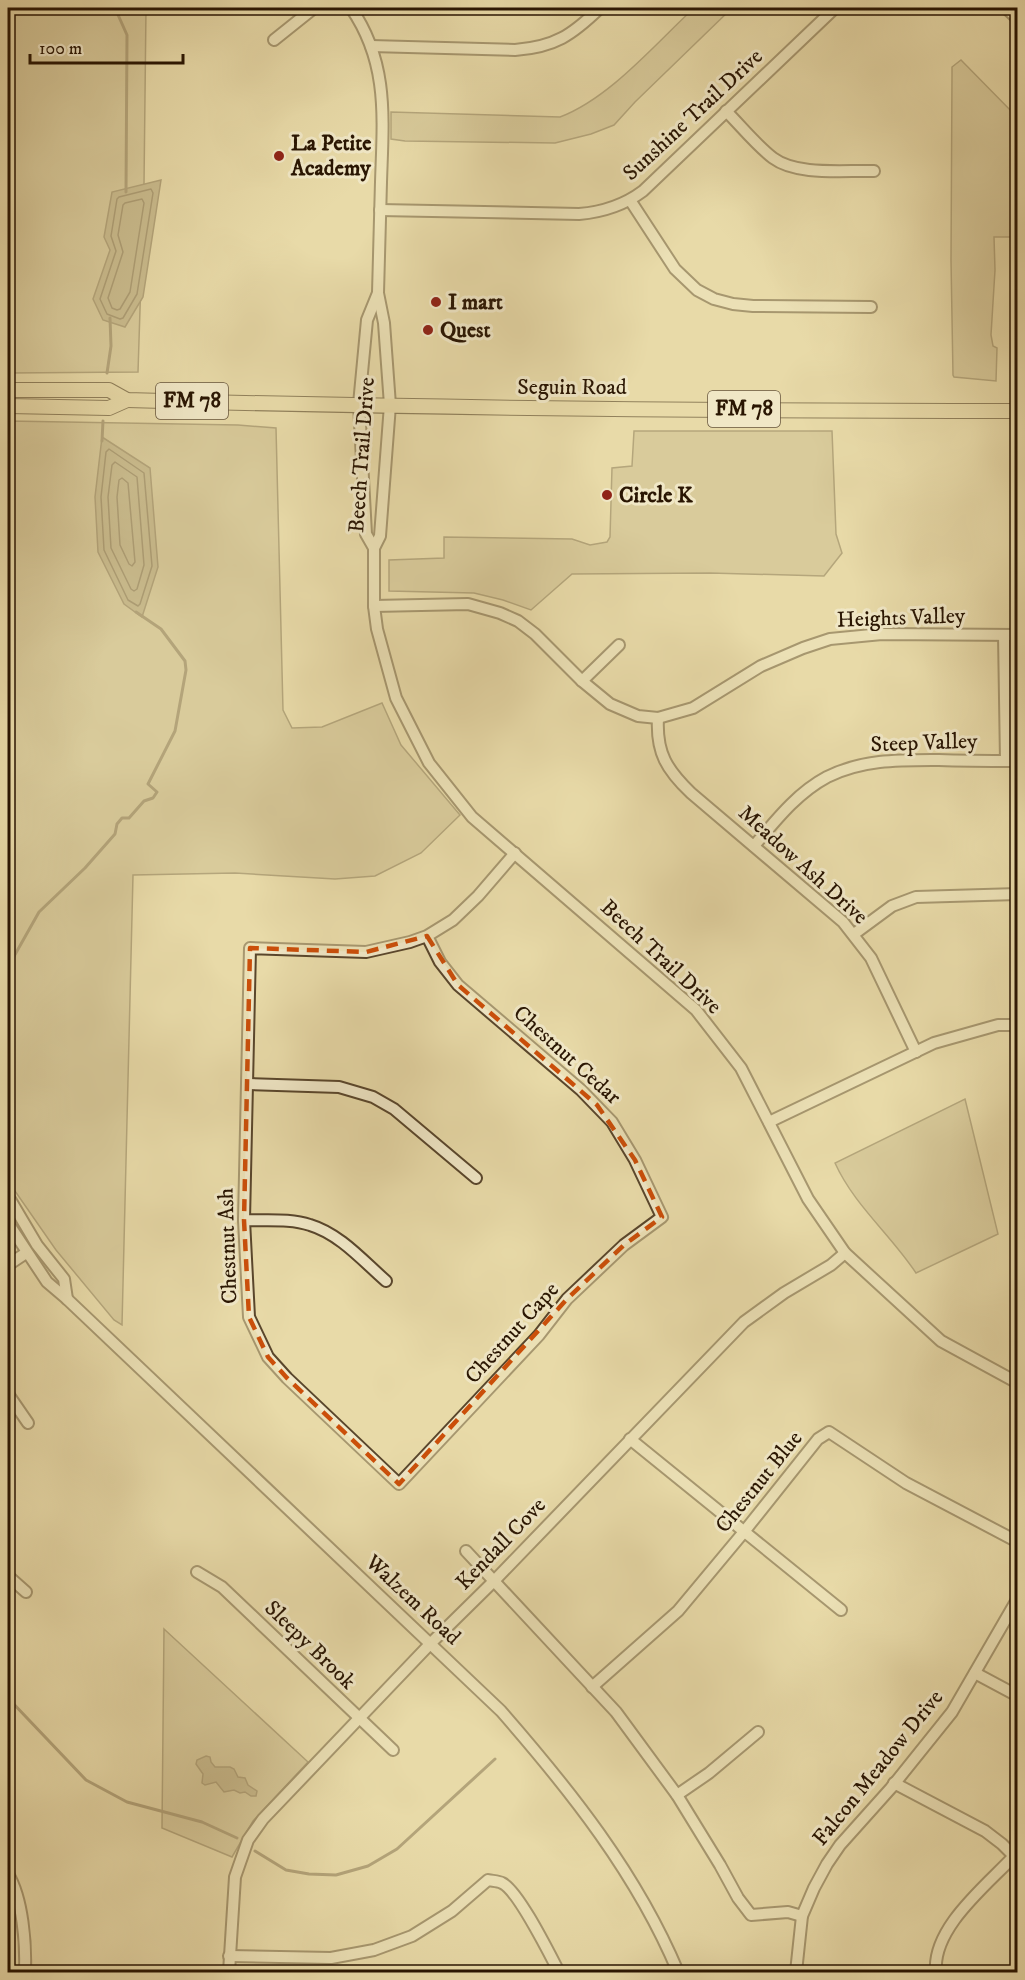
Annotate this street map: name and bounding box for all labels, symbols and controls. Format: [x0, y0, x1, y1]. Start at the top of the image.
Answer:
scale bar [30, 27, 183, 65]
text: 100 m [39, 38, 82, 60]
street label: Sunshine Trail Drive [617, 43, 769, 187]
place label: La Petite Academy [290, 130, 371, 182]
marker: La Petite Academy [272, 149, 286, 163]
place label: I mart [448, 289, 503, 316]
marker: I mart [429, 295, 443, 309]
place label: Quest [440, 317, 490, 344]
marker: Quest [421, 323, 435, 337]
street label: Seguin Road [517, 374, 627, 401]
street label: Beech Trail Drive [343, 376, 381, 534]
road number: FM 78 [156, 383, 228, 419]
road number: FM 78 [708, 391, 780, 427]
place label: Circle K [619, 482, 693, 509]
marker: Circle K [600, 488, 614, 502]
street label: Heights Valley [836, 602, 966, 634]
street label: Steep Valley [870, 728, 979, 758]
street label: Meadow Ash Drive [733, 800, 873, 930]
street label: Beech Trail Drive [595, 894, 727, 1020]
street label: Chestnut Cedar [508, 1000, 627, 1111]
street label: Chestnut Ash [212, 1187, 244, 1305]
street label: Chestnut Cape [459, 1277, 565, 1389]
street label: Chestnut Blue [710, 1426, 808, 1538]
street label: Kendall Cove [450, 1492, 552, 1596]
street label: Walzem Road [359, 1548, 466, 1651]
street label: Sleepy Brook [259, 1595, 361, 1695]
street label: Falcon Meadow Drive [807, 1685, 949, 1851]

